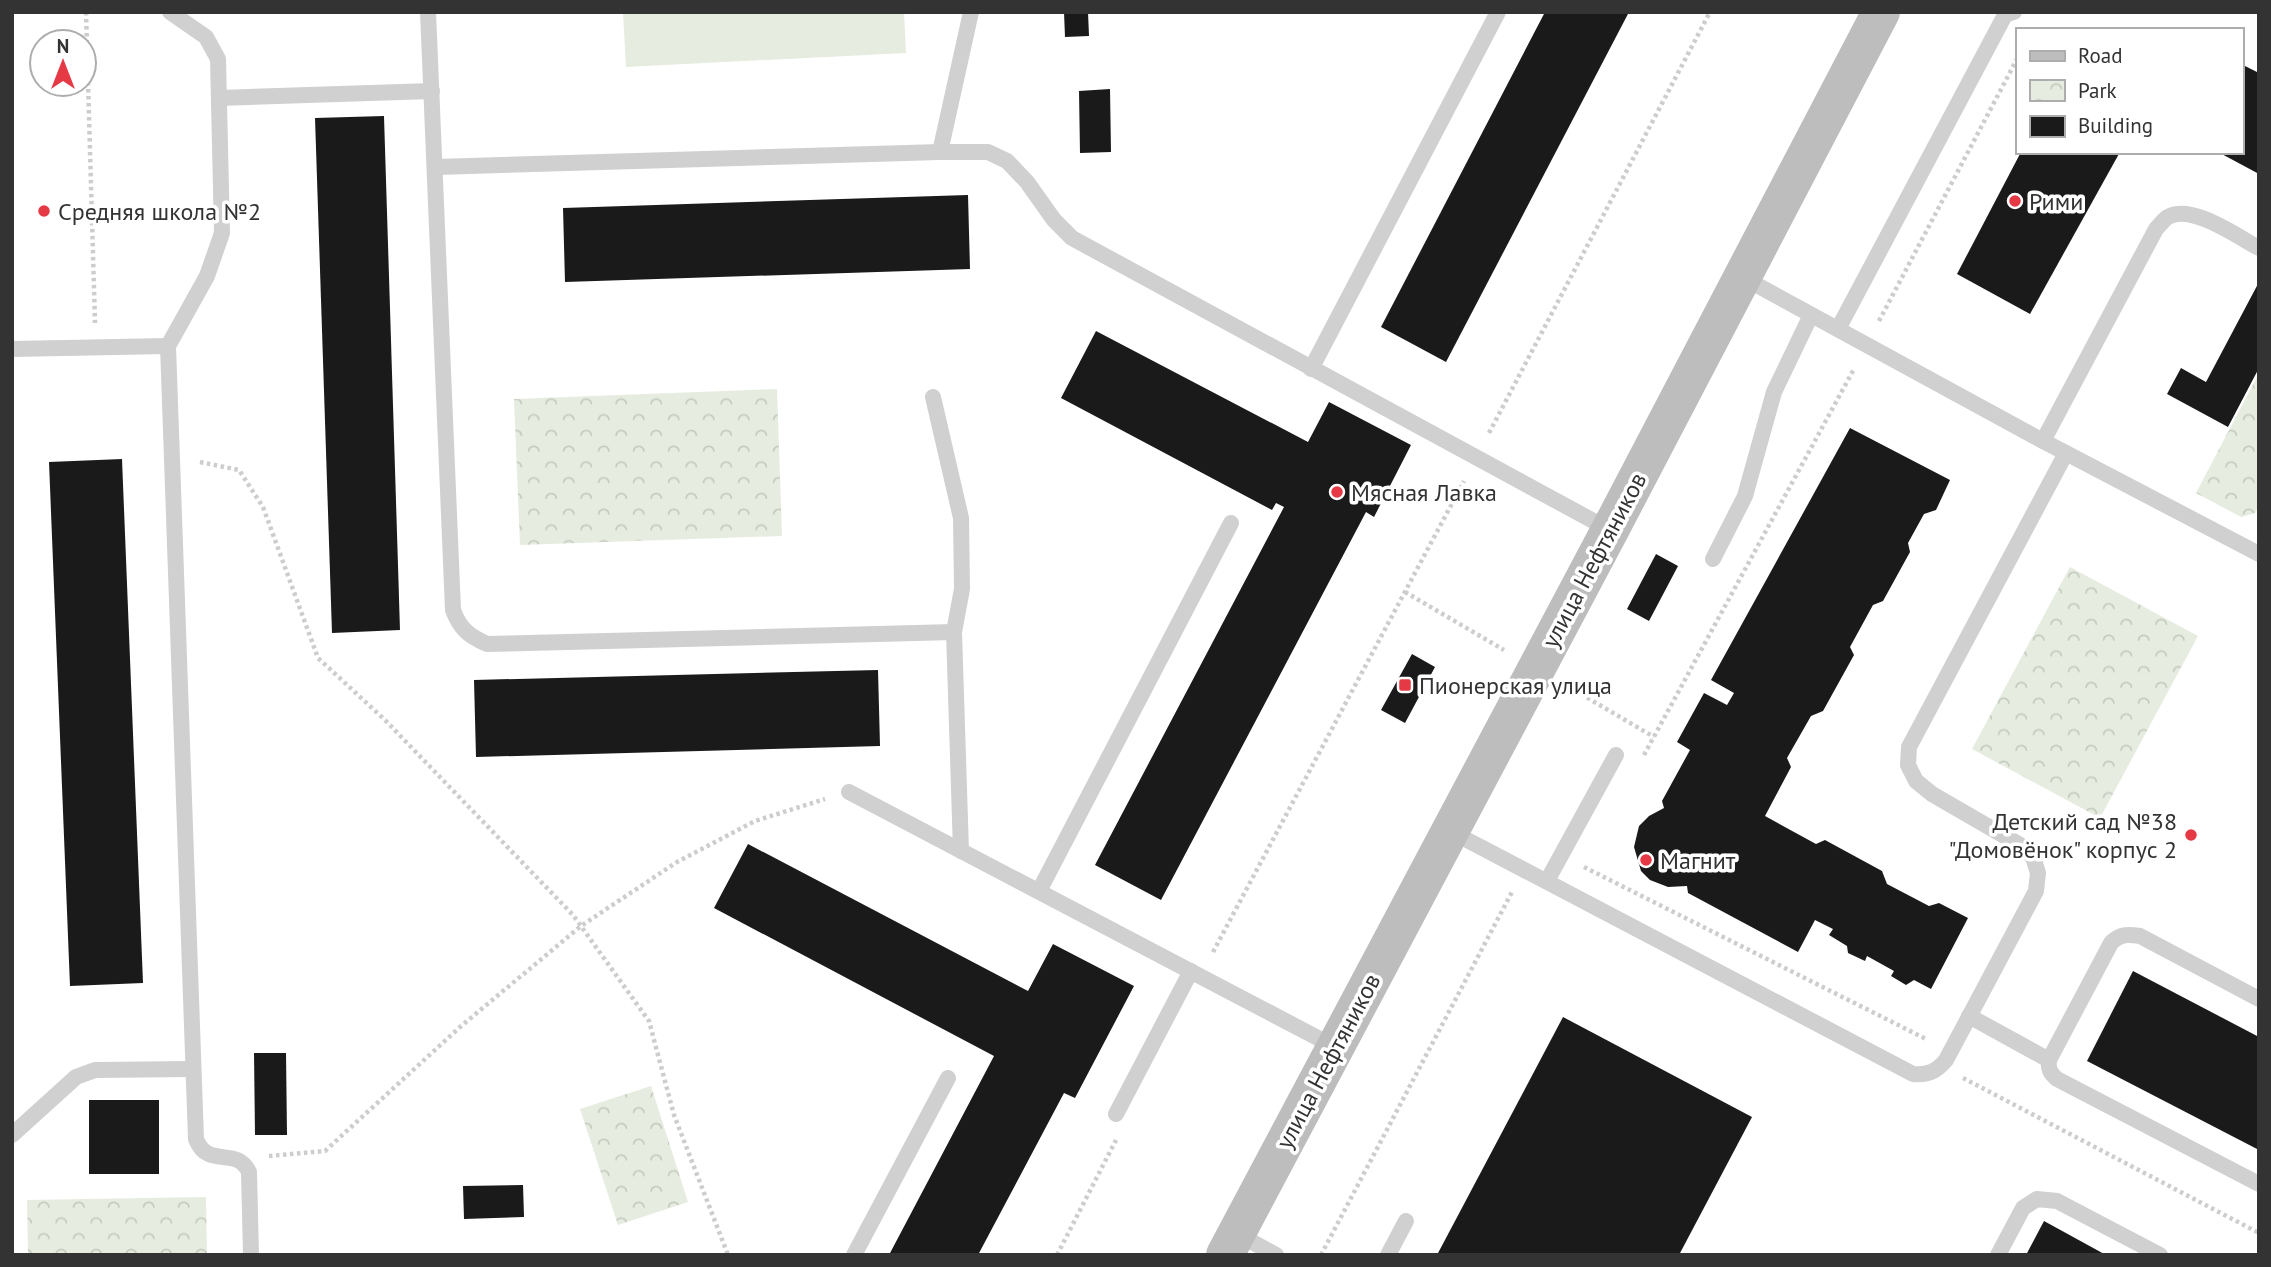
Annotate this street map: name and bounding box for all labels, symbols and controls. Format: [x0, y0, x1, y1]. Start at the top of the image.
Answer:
north arrow [28, 28, 98, 98]
legend [2016, 28, 2243, 154]
text: N [57, 34, 69, 58]
text: Road [2078, 42, 2122, 69]
text: Park [2078, 77, 2117, 104]
text: Building [2078, 112, 2153, 139]
place label: Рими [2029, 186, 2083, 217]
marker: Рими [2007, 193, 2023, 209]
place label: Средняя школа №2 [58, 196, 261, 227]
marker: Средняя школа №2 [36, 203, 52, 219]
street label: улица Нефтяников [1535, 467, 1653, 653]
place label: Мясная Лавка [1351, 477, 1497, 508]
marker: Мясная Лавка [1329, 484, 1345, 500]
place label: Пионерская улица [1419, 670, 1612, 701]
marker: Пионерская улица [1397, 677, 1413, 693]
place label: Детский сад №38 "Домовёнок" корпус 2 [1949, 806, 2177, 865]
marker: Детский сад №38 "Домовёнок" корпус 2 [2183, 827, 2199, 843]
place label: Магнит [1660, 845, 1736, 876]
marker: Магнит [1638, 852, 1654, 868]
street label: улица Нефтяников [1269, 968, 1387, 1154]

